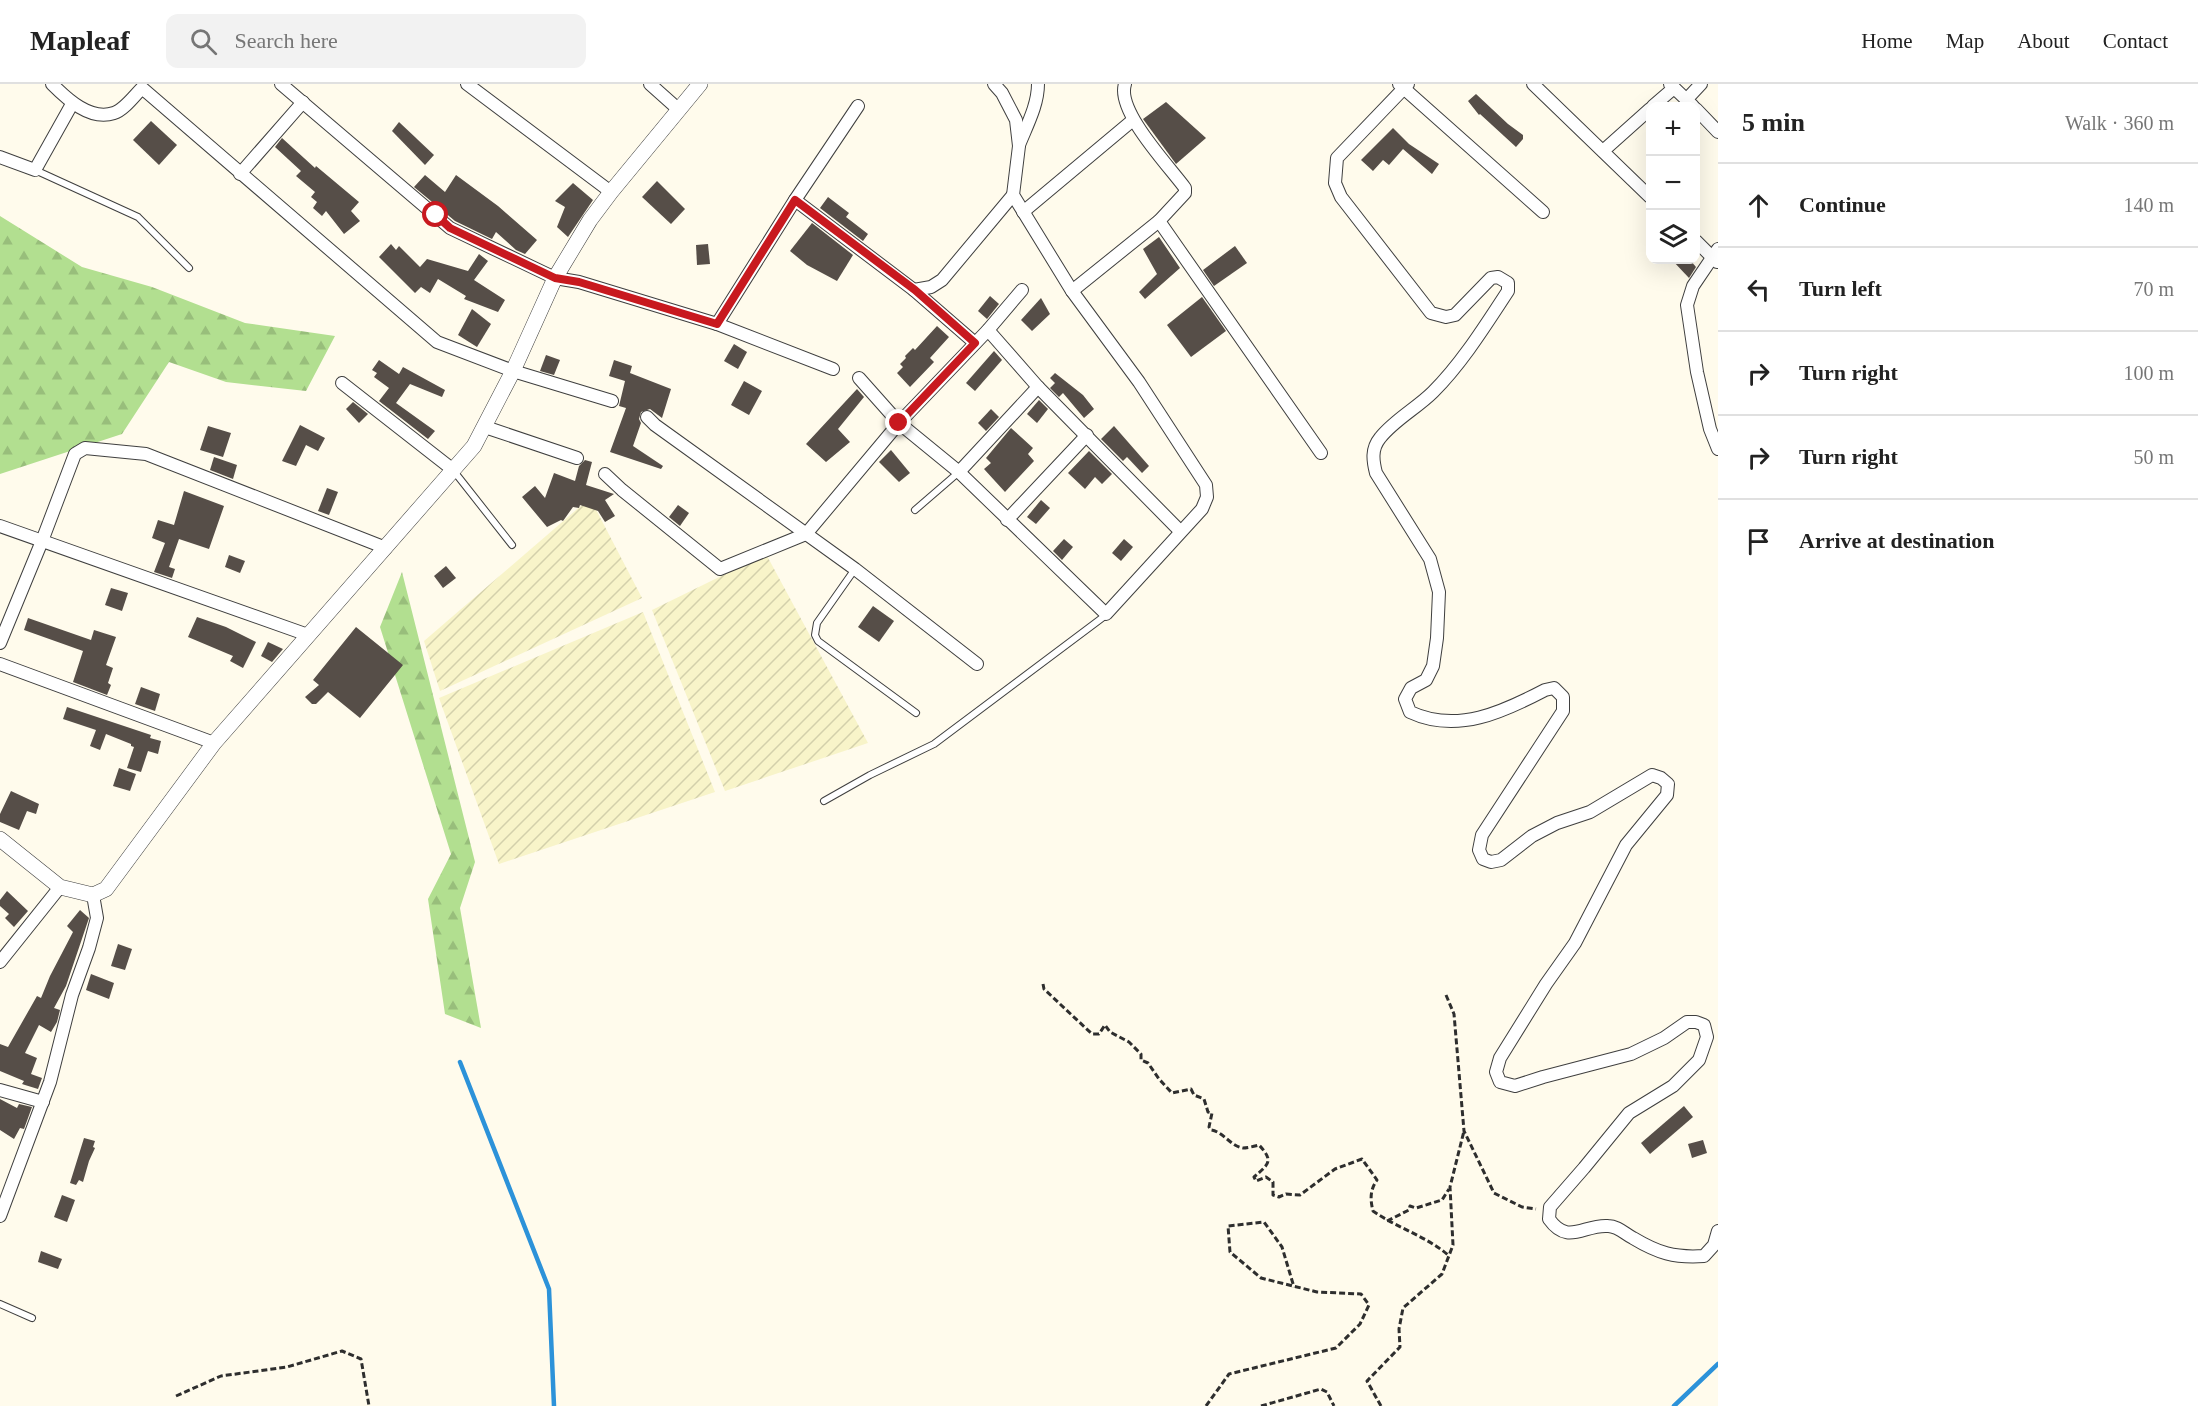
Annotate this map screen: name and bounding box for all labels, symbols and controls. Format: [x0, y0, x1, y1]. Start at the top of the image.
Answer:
search box [166, 14, 586, 68]
text: Mapleaf [30, 25, 130, 56]
icon: search [187, 25, 220, 58]
text: Search here [235, 28, 338, 53]
text: Home [1861, 29, 1913, 53]
text: Map [1946, 29, 1984, 53]
text: About [2017, 29, 2070, 53]
text: Contact [2103, 29, 2168, 53]
map controls [1646, 102, 1700, 264]
button: + [1646, 102, 1700, 156]
text: 5 min [1742, 108, 1805, 137]
text: Walk · 360 m [2065, 112, 2174, 134]
button: − [1646, 156, 1700, 210]
icon: ahead [1742, 189, 1775, 222]
text: Continue [1799, 192, 1886, 217]
text: 140 m [2123, 194, 2174, 216]
route start [422, 201, 448, 227]
button: layers [1646, 210, 1700, 264]
icon: left [1742, 273, 1775, 306]
text: Turn left [1799, 276, 1882, 301]
text: 70 m [2133, 278, 2174, 300]
icon: right [1742, 357, 1775, 390]
text: Turn right [1799, 360, 1898, 385]
text: 100 m [2123, 362, 2174, 384]
route end [885, 409, 911, 435]
icon: right [1742, 441, 1775, 474]
text: Turn right [1799, 444, 1898, 469]
text: 50 m [2133, 446, 2174, 468]
icon: arrive [1742, 525, 1775, 558]
text: Arrive at destination [1799, 528, 1995, 553]

